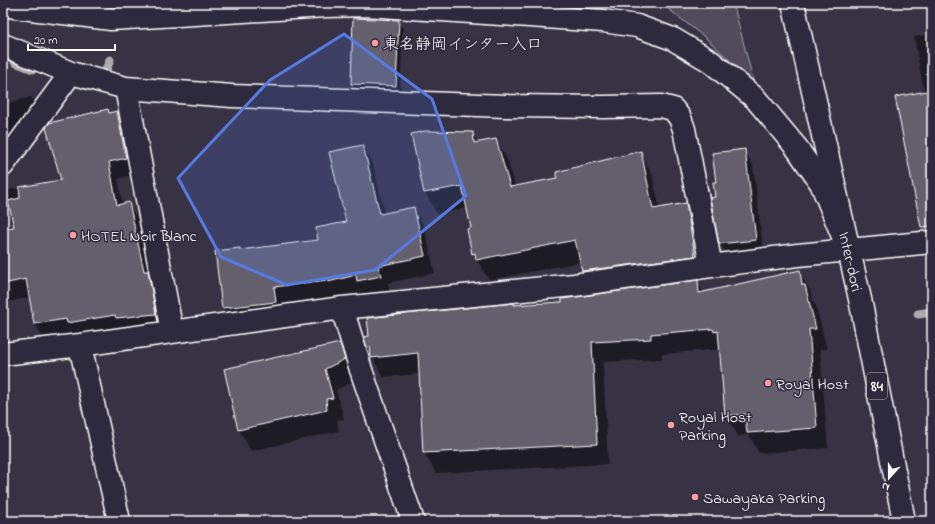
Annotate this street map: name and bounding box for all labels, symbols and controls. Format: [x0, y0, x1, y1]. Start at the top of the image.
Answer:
scale bar [28, 26, 115, 52]
text: 20 m [34, 32, 57, 50]
place label: 東名静岡インター入口 [383, 33, 542, 57]
marker: 東名静岡インター入口 [370, 38, 380, 48]
place label: HOTEL Noir Blanc [81, 225, 198, 249]
marker: HOTEL Noir Blanc [68, 230, 78, 240]
street label: Inter-dori [831, 230, 868, 294]
place label: Royal Host [776, 373, 849, 397]
road number: 84 [867, 373, 887, 399]
marker: Royal Host [763, 378, 773, 388]
place label: Royal Host Parking [679, 406, 752, 448]
marker: Royal Host Parking [666, 420, 676, 430]
north arrow [869, 458, 909, 498]
text: N [879, 478, 892, 495]
place label: Sawayaka Parking [703, 487, 825, 511]
marker: Sawayaka Parking [690, 492, 700, 502]

